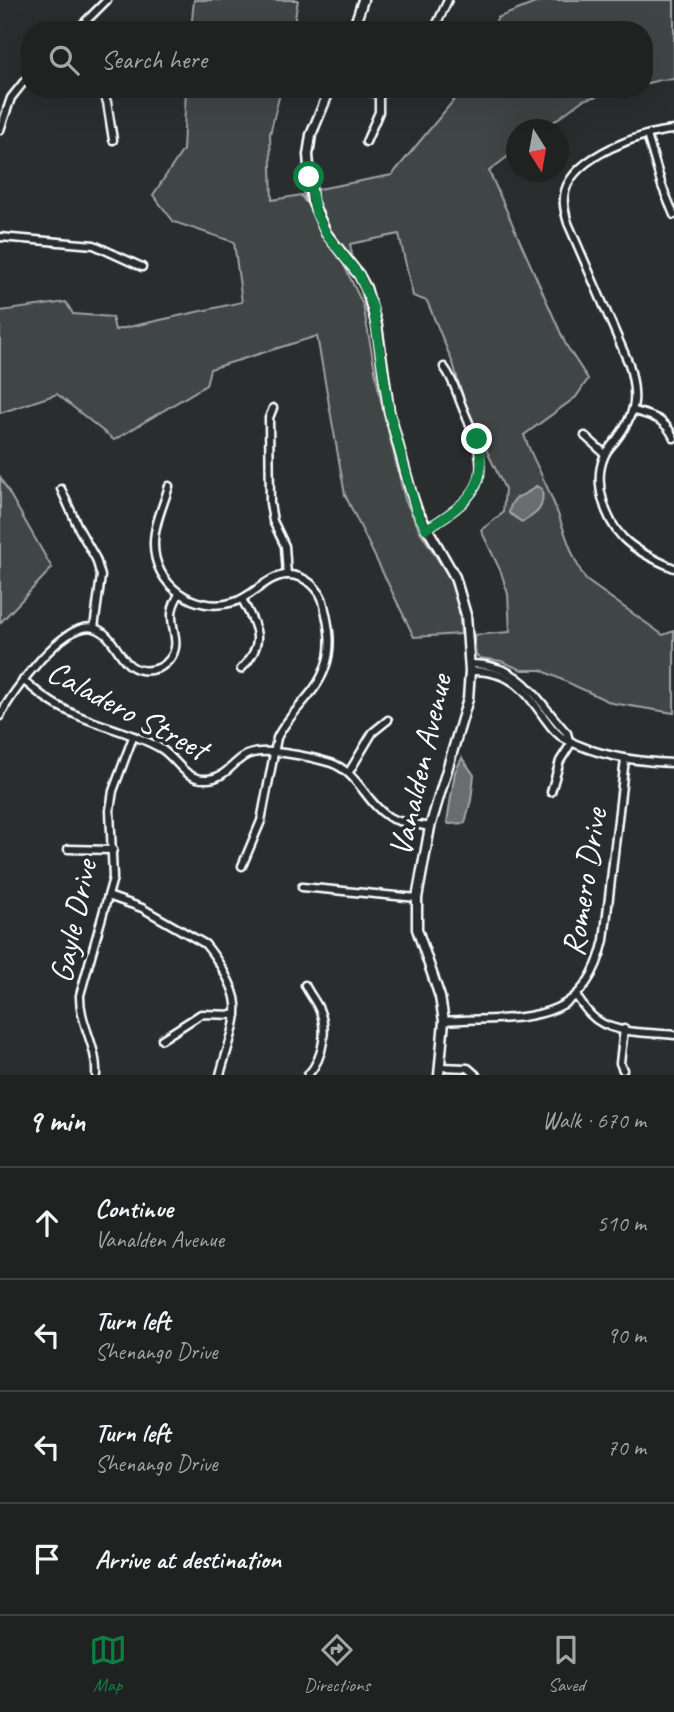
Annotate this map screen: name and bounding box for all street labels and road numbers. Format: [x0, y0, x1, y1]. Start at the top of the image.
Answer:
street label: Caladero Street [40, 650, 219, 772]
street label: Vanalden Avenue [379, 668, 462, 860]
street label: Romero Drive [552, 803, 617, 959]
street label: Gayle Drive [40, 854, 107, 986]

